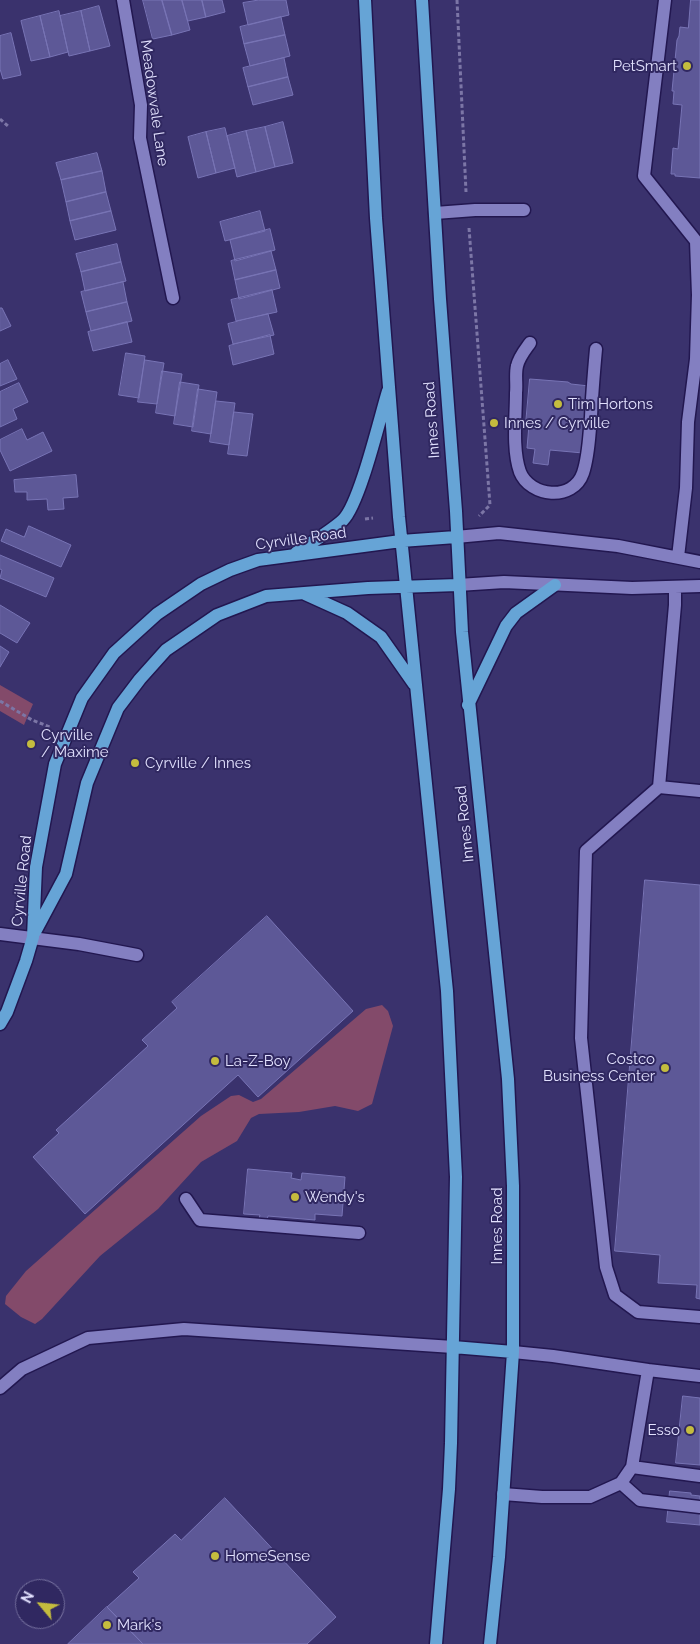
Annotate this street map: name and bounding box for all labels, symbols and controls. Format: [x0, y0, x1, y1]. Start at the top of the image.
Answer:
street label: Meadowvale Lane [136, 39, 172, 167]
place label: PetSmart [613, 57, 677, 75]
marker: PetSmart [681, 60, 693, 72]
street label: Innes Road [420, 381, 444, 459]
place label: Tim Hortons [568, 395, 653, 413]
marker: Tim Hortons [552, 398, 564, 410]
place label: Innes / Cyrville [504, 414, 610, 432]
marker: Innes / Cyrville [488, 417, 500, 429]
street label: Cyrville Road [254, 524, 348, 554]
place label: Cyrville / Maxime [41, 726, 109, 761]
marker: Cyrville / Maxime [25, 738, 37, 750]
place label: Cyrville / Innes [145, 754, 251, 772]
marker: Cyrville / Innes [129, 757, 141, 769]
street label: Innes Road [452, 785, 478, 863]
street label: Cyrville Road [8, 834, 36, 928]
place label: Costco Business Center [543, 1050, 655, 1085]
place label: La-Z-Boy [225, 1052, 291, 1070]
marker: La-Z-Boy [209, 1055, 221, 1067]
marker: Costco Business Center [659, 1062, 671, 1074]
street label: Innes Road [488, 1187, 506, 1265]
place label: Wendy's [305, 1188, 365, 1206]
marker: Wendy's [289, 1191, 301, 1203]
place label: Esso [647, 1421, 680, 1439]
marker: Esso [684, 1424, 696, 1436]
place label: HomeSense [225, 1547, 310, 1565]
marker: HomeSense [209, 1550, 221, 1562]
north arrow [15, 1579, 65, 1629]
text: N [18, 1589, 37, 1606]
place label: Mark's [117, 1616, 162, 1634]
marker: Mark's [101, 1619, 113, 1631]

